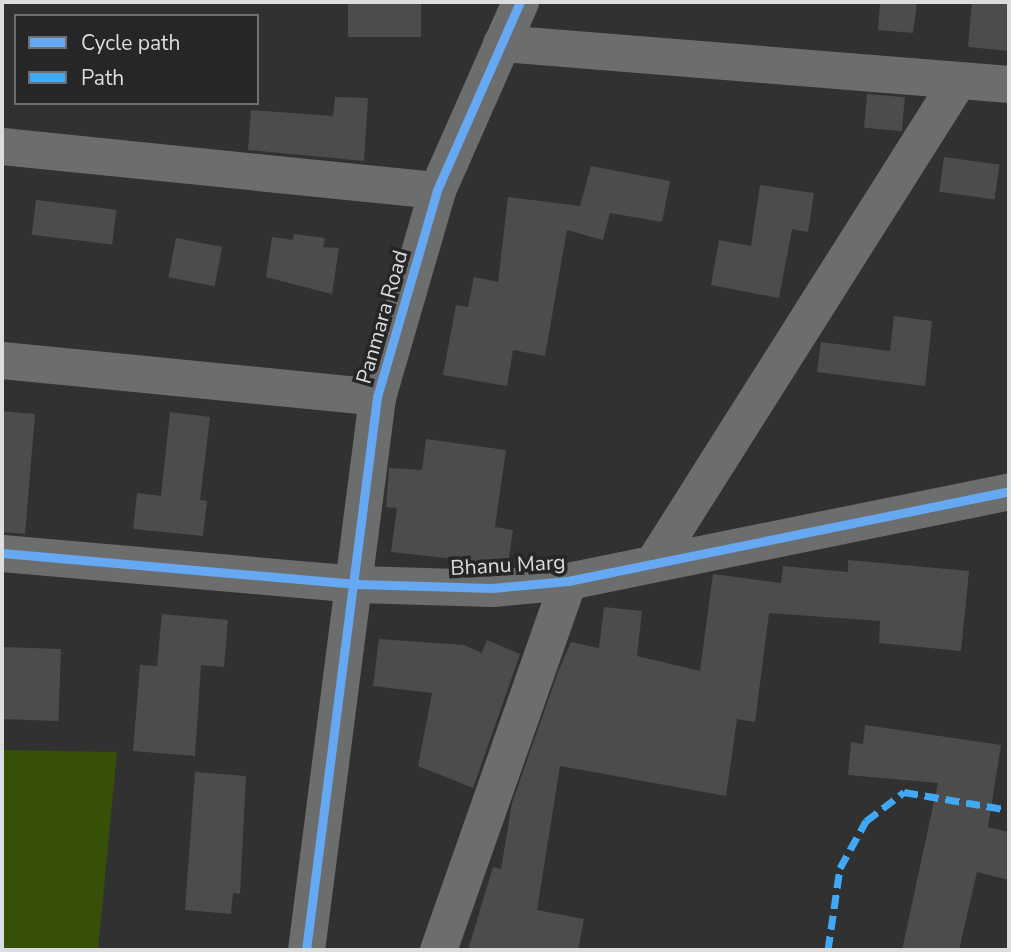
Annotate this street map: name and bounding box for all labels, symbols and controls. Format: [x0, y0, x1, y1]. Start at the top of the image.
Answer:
legend [14, 14, 259, 105]
text: Cycle path [81, 29, 180, 57]
text: Path [81, 64, 124, 92]
street label: Panmara Road [351, 247, 413, 387]
street label: Bhanu Marg [450, 549, 566, 581]

